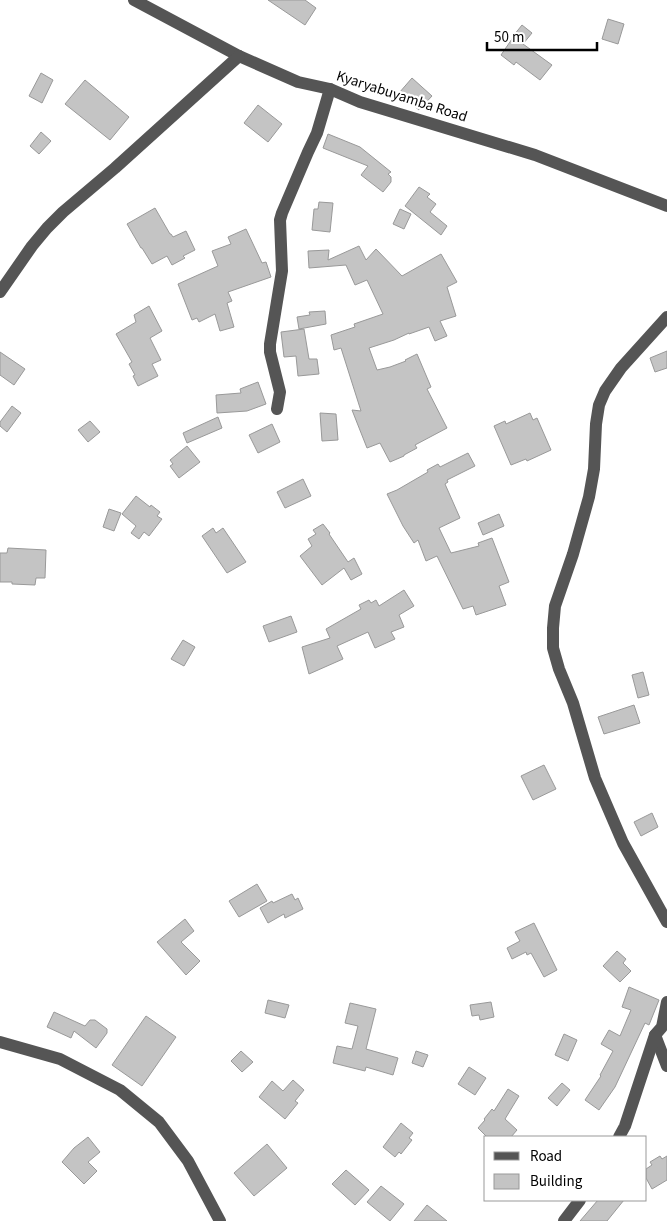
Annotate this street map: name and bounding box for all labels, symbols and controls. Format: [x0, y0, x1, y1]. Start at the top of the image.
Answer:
scale bar [487, 20, 597, 52]
text: 50 m [494, 27, 524, 48]
street label: Kyaryabuyamba Road [334, 65, 470, 128]
legend [484, 1136, 647, 1201]
text: Road [530, 1146, 562, 1167]
text: Building [530, 1171, 583, 1192]

